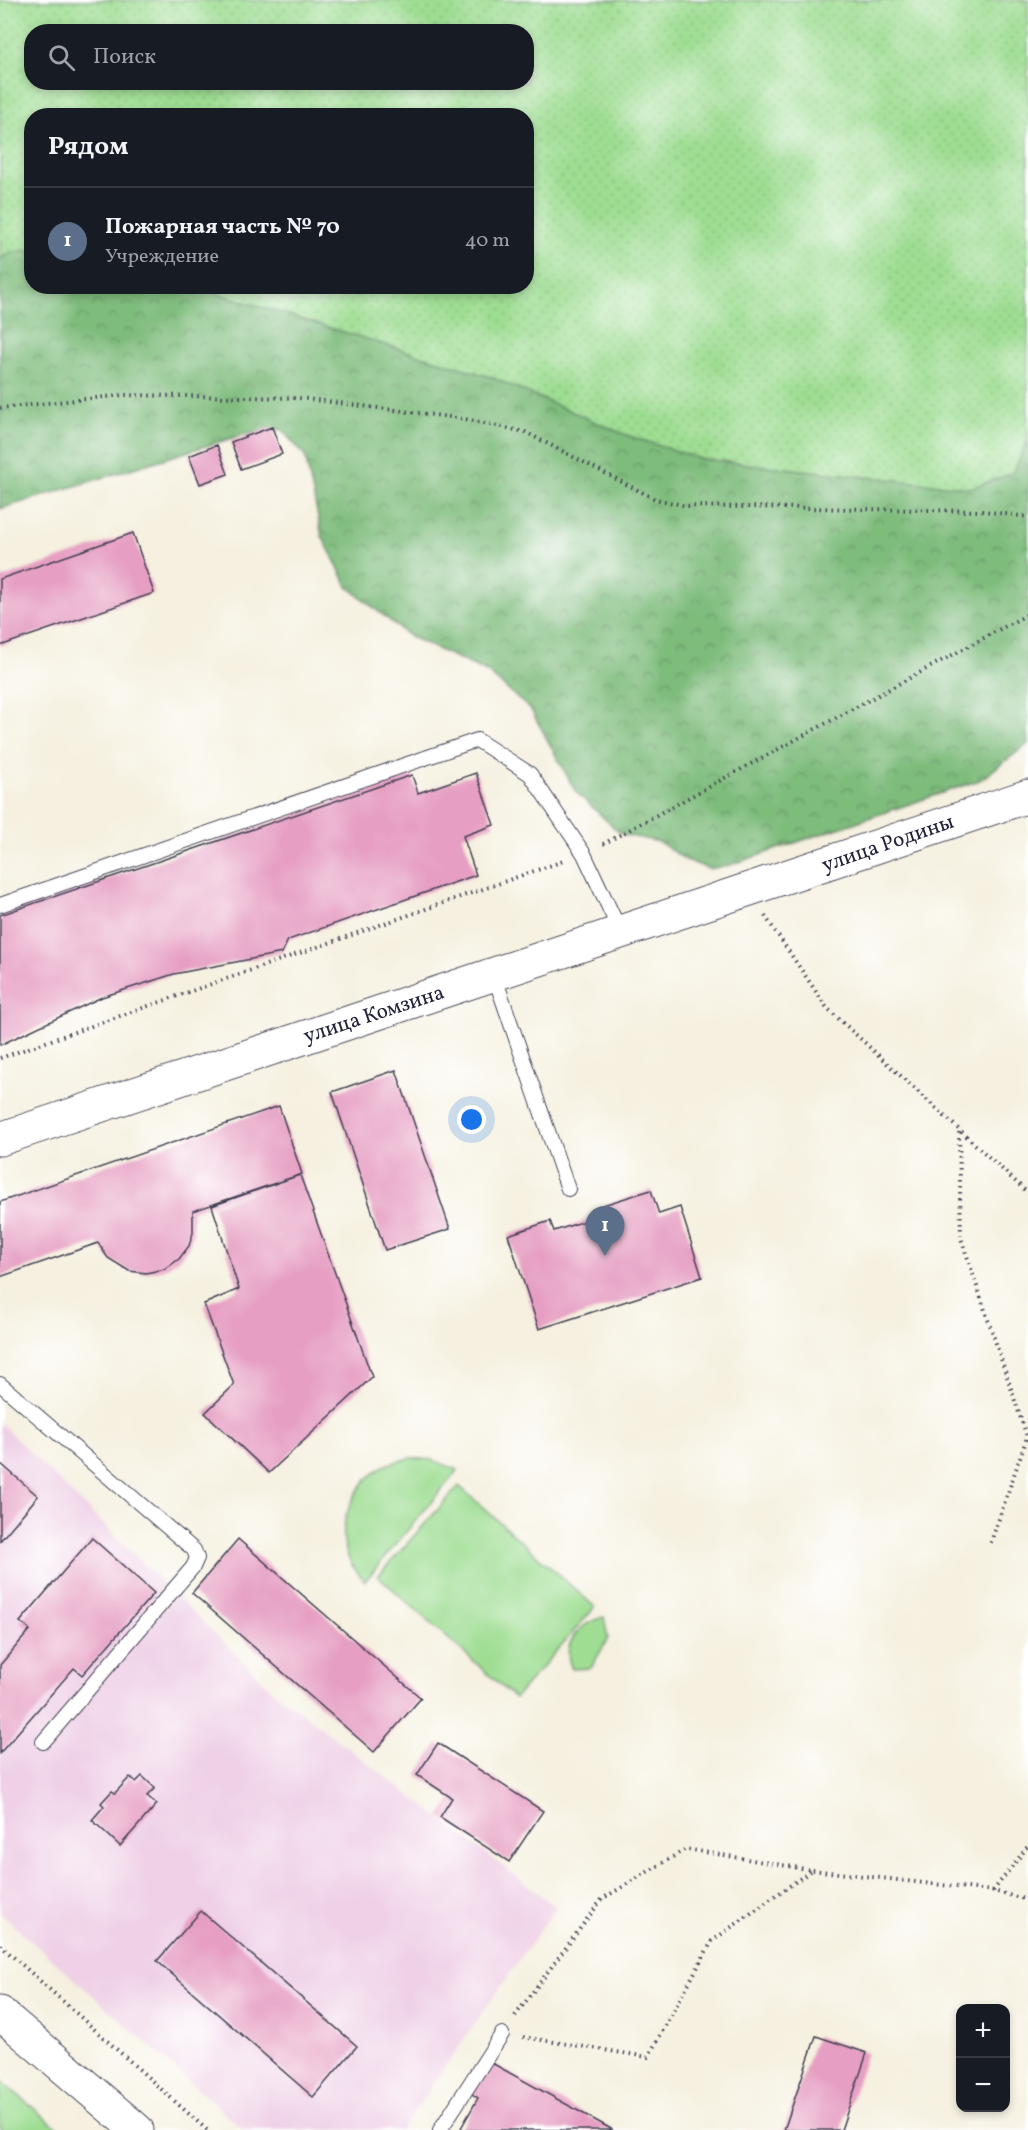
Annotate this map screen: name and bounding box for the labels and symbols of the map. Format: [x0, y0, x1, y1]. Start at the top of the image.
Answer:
street label: улица Родины [818, 808, 958, 880]
street label: улица Комзина [300, 979, 448, 1051]
your location [457, 1105, 486, 1134]
pin: 1 [586, 1206, 624, 1256]

